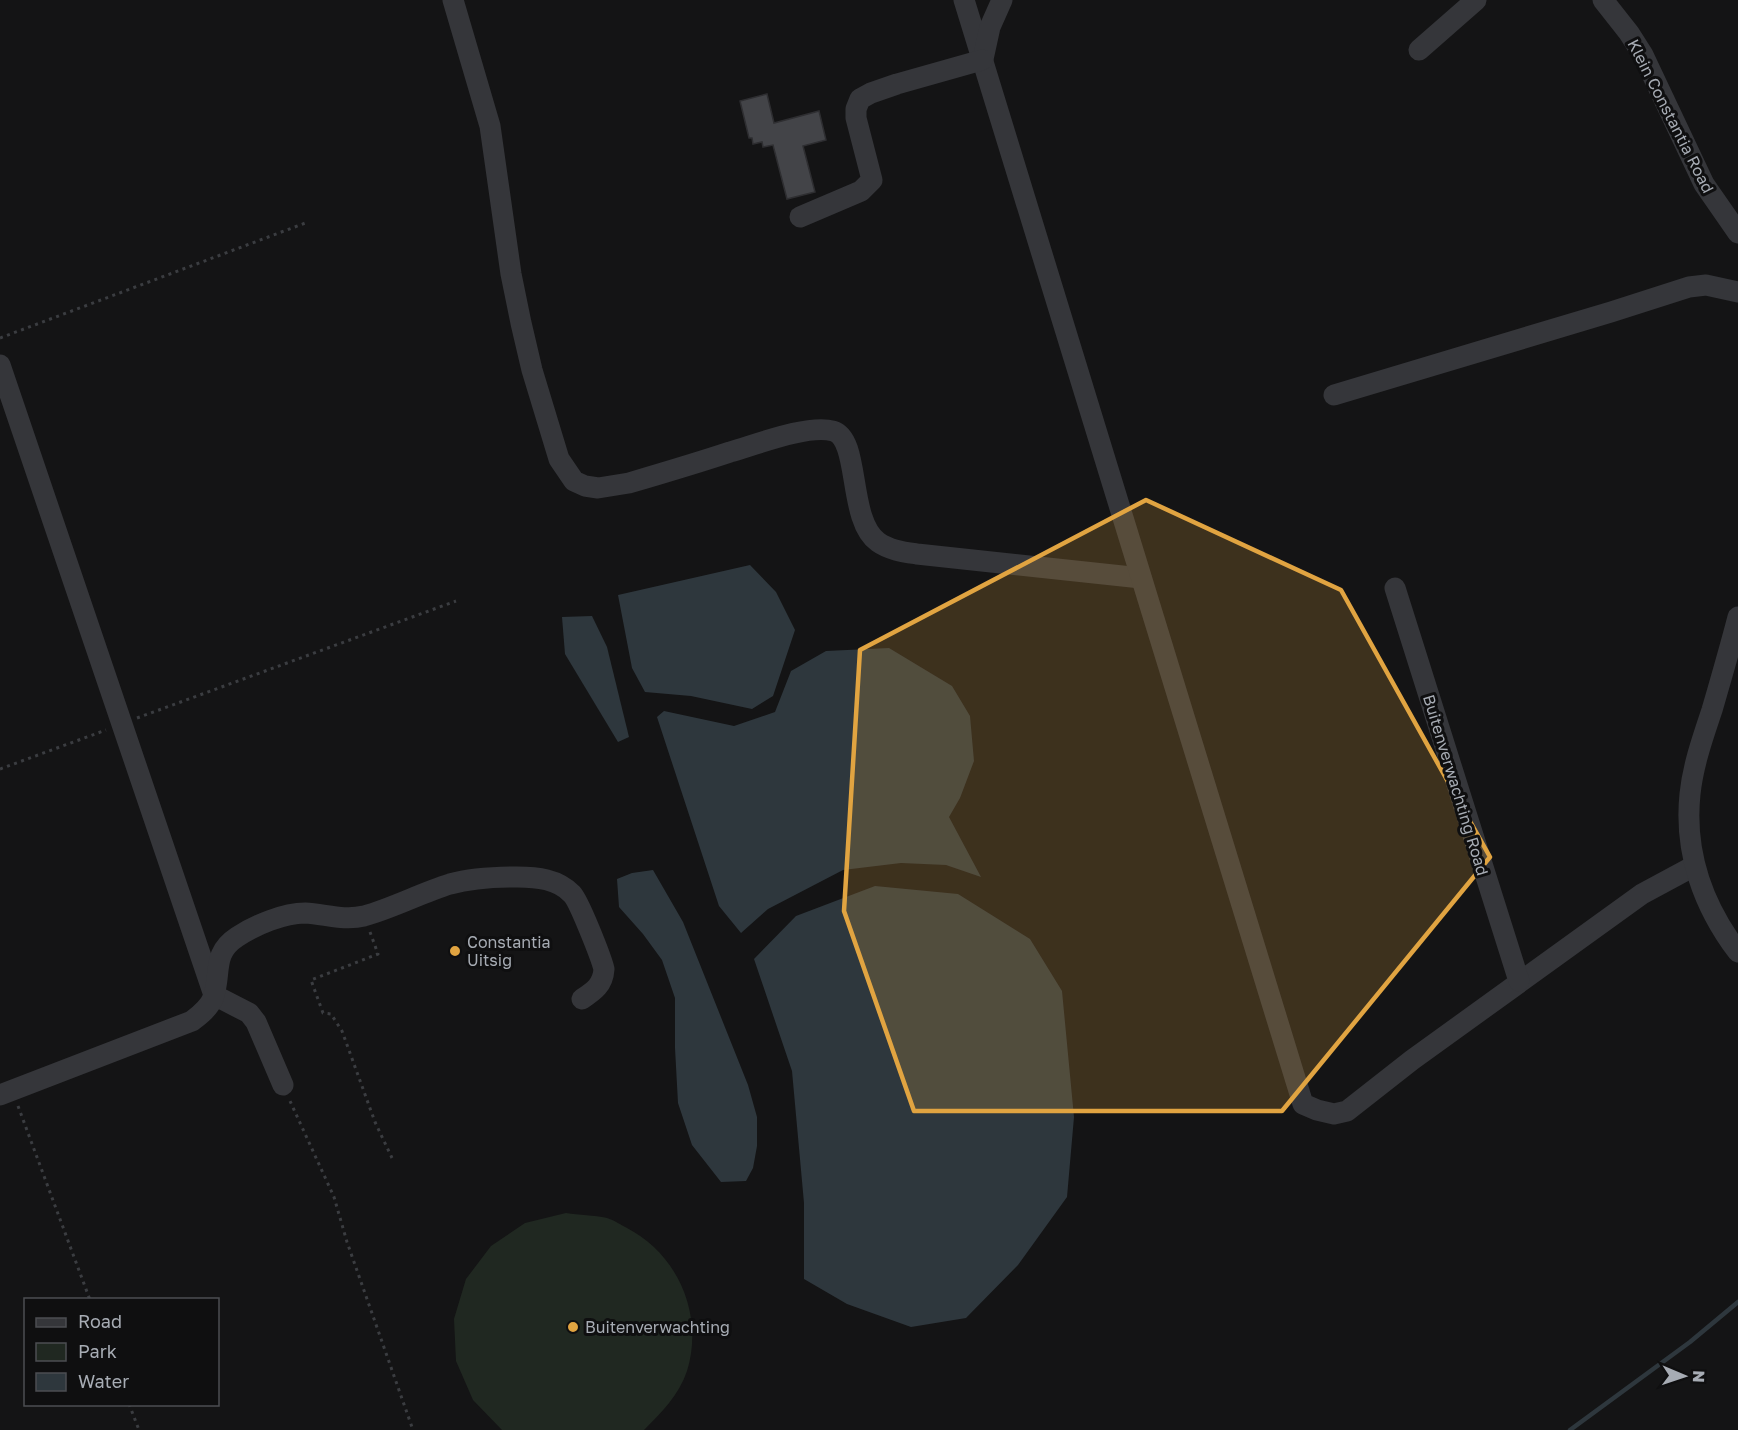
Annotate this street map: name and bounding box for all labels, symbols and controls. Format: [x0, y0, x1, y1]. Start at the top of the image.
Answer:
street label: Klein Constantia Road [1623, 36, 1719, 196]
street label: Buitenverwachting Road [1419, 692, 1493, 878]
place label: Constantia Uitsig [467, 932, 551, 970]
marker: Constantia Uitsig [448, 944, 462, 958]
legend [24, 1298, 219, 1406]
text: Road [78, 1310, 122, 1332]
place label: Buitenverwachting [585, 1317, 730, 1337]
marker: Buitenverwachting [566, 1320, 580, 1334]
text: Park [78, 1340, 117, 1362]
north arrow [1654, 1346, 1714, 1406]
text: Water [78, 1370, 129, 1392]
text: N [1689, 1370, 1709, 1383]

